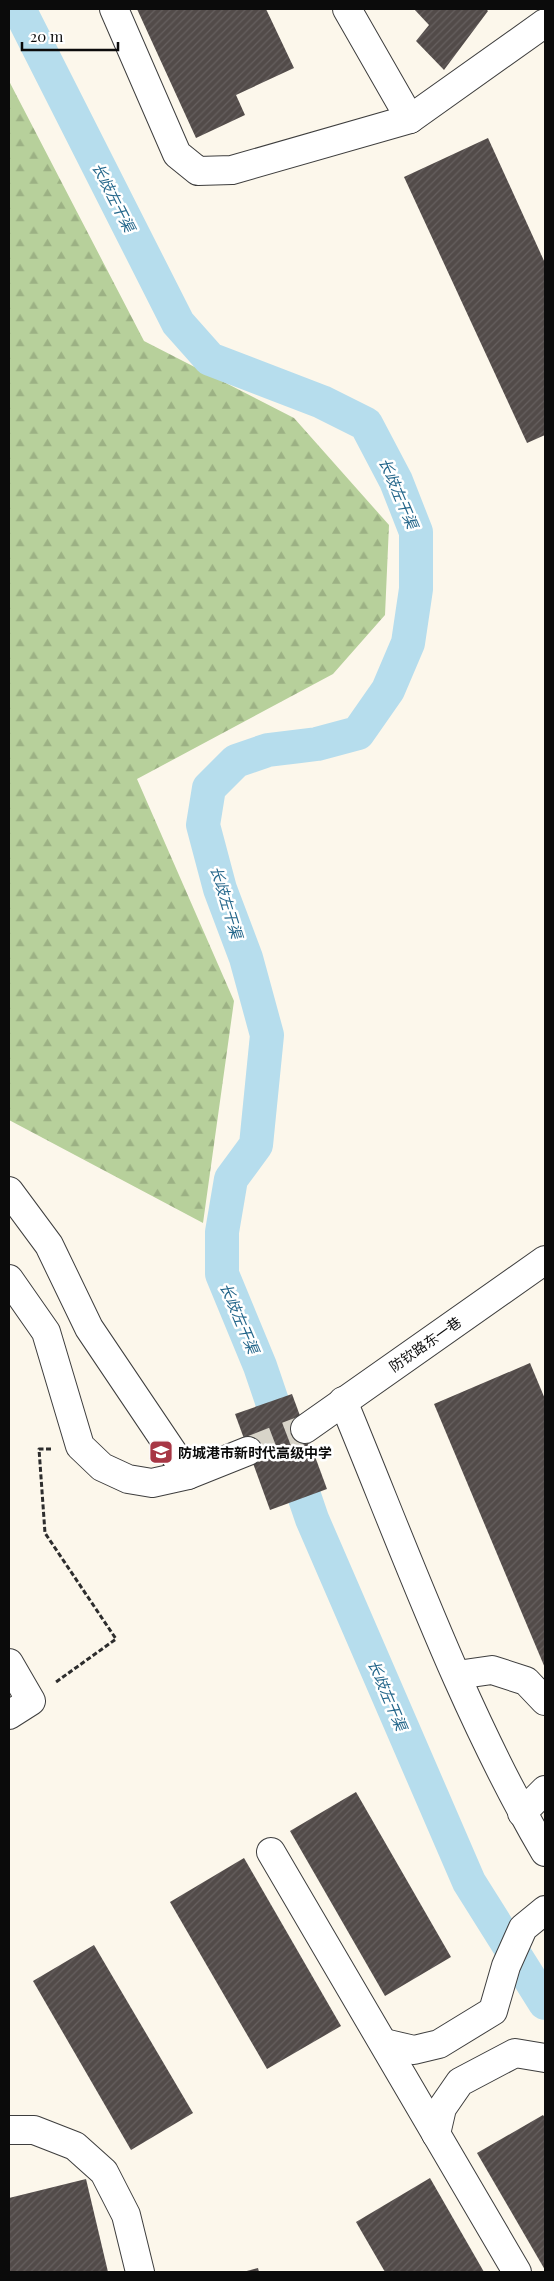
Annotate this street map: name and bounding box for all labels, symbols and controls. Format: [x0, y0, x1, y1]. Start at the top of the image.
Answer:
scale bar [22, 20, 119, 52]
text: 20 m [30, 26, 64, 46]
water label: 长歧左干渠 [88, 159, 141, 237]
water label: 长歧左干渠 [375, 455, 424, 533]
water label: 长歧左干渠 [206, 863, 248, 943]
water label: 长歧左干渠 [216, 1280, 265, 1358]
street label: 防钦路东一巷 [385, 1312, 465, 1376]
school or university icon: 防城港市新时代高级中学 [148, 1439, 174, 1465]
place label: 防城港市新时代高级中学 [178, 1443, 332, 1462]
water label: 长歧左干渠 [364, 1657, 413, 1735]

